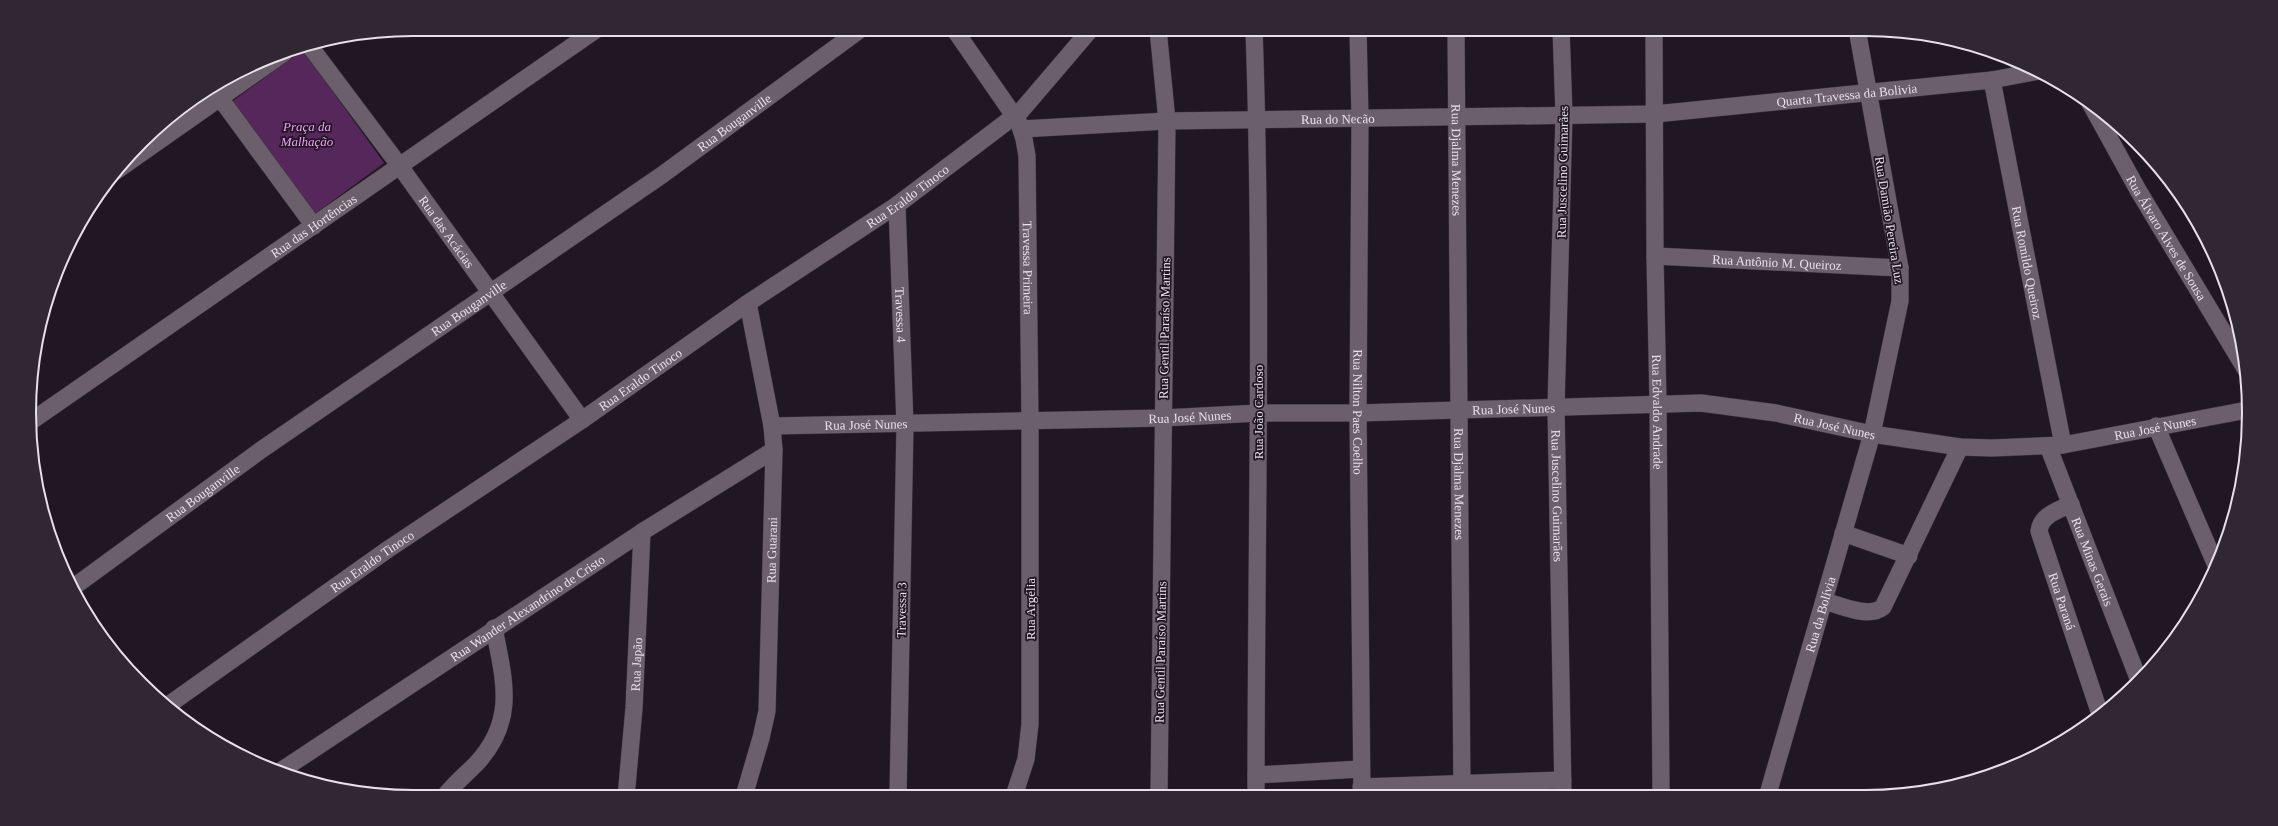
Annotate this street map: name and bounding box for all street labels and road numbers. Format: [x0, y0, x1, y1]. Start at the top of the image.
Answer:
street label: Quarta Travessa da Bolivia [1776, 81, 1918, 110]
street label: Rua Bouganville [694, 90, 774, 155]
street label: Rua Djalma Menezes [1449, 104, 1464, 216]
street label: Rua Juscelino Guimarães [1554, 106, 1571, 238]
street label: Rua do Necão [1301, 111, 1375, 127]
street label: Rua Damião Pereira Luz [1872, 155, 1907, 285]
street label: Rua Eraldo Tinoco [863, 162, 952, 231]
street label: Rua Álvaro Alves de Sousa [2123, 173, 2210, 303]
street label: Rua das Hortências [268, 191, 360, 261]
street label: Rua das Acácias [415, 193, 477, 271]
street label: Rua Romildo Queiroz [2009, 205, 2045, 321]
street label: Travessa Primeira [1020, 221, 1036, 315]
street label: Rua Antônio M. Queiroz [1712, 252, 1842, 273]
street label: Rua Gentil Paraíso Martins [1156, 257, 1173, 399]
street label: Rua Bouganville [428, 277, 509, 339]
street label: Travessa 4 [892, 287, 909, 343]
street label: Rua Eraldo Tinoco [596, 345, 685, 414]
street label: Rua Nilton Paes Coelho [1350, 349, 1366, 475]
street label: Rua Edvaldo Andrade [1649, 354, 1666, 470]
street label: Rua João Cardoso [1251, 365, 1266, 459]
street label: Rua José Nunes [1472, 400, 1555, 418]
street label: Rua José Nunes [1148, 407, 1232, 426]
street label: Rua José Nunes [1792, 410, 1876, 442]
street label: Rua José Nunes [2113, 413, 2197, 443]
street label: Rua José Nunes [824, 416, 908, 433]
street label: Rua Djalma Menezes [1451, 428, 1467, 540]
street label: Rua Juscelino Guimarães [1548, 430, 1566, 562]
street label: Rua Bouganville [163, 461, 243, 525]
street label: Rua Minas Gerais [2068, 515, 2116, 608]
street label: Rua Guarani [763, 517, 780, 583]
street label: Rua Eraldo Tinoco [328, 527, 417, 596]
street label: Rua Wander Alexandrino de Cristo [447, 552, 608, 665]
street label: Rua Paraná [2045, 571, 2079, 632]
street label: Rua da Bolívia [1802, 575, 1838, 654]
street label: Rua Argélia [1023, 578, 1038, 640]
street label: Rua Gentil Paraíso Martins [1152, 581, 1169, 723]
street label: Travessa 3 [894, 582, 909, 638]
street label: Rua Japão [628, 637, 645, 692]

